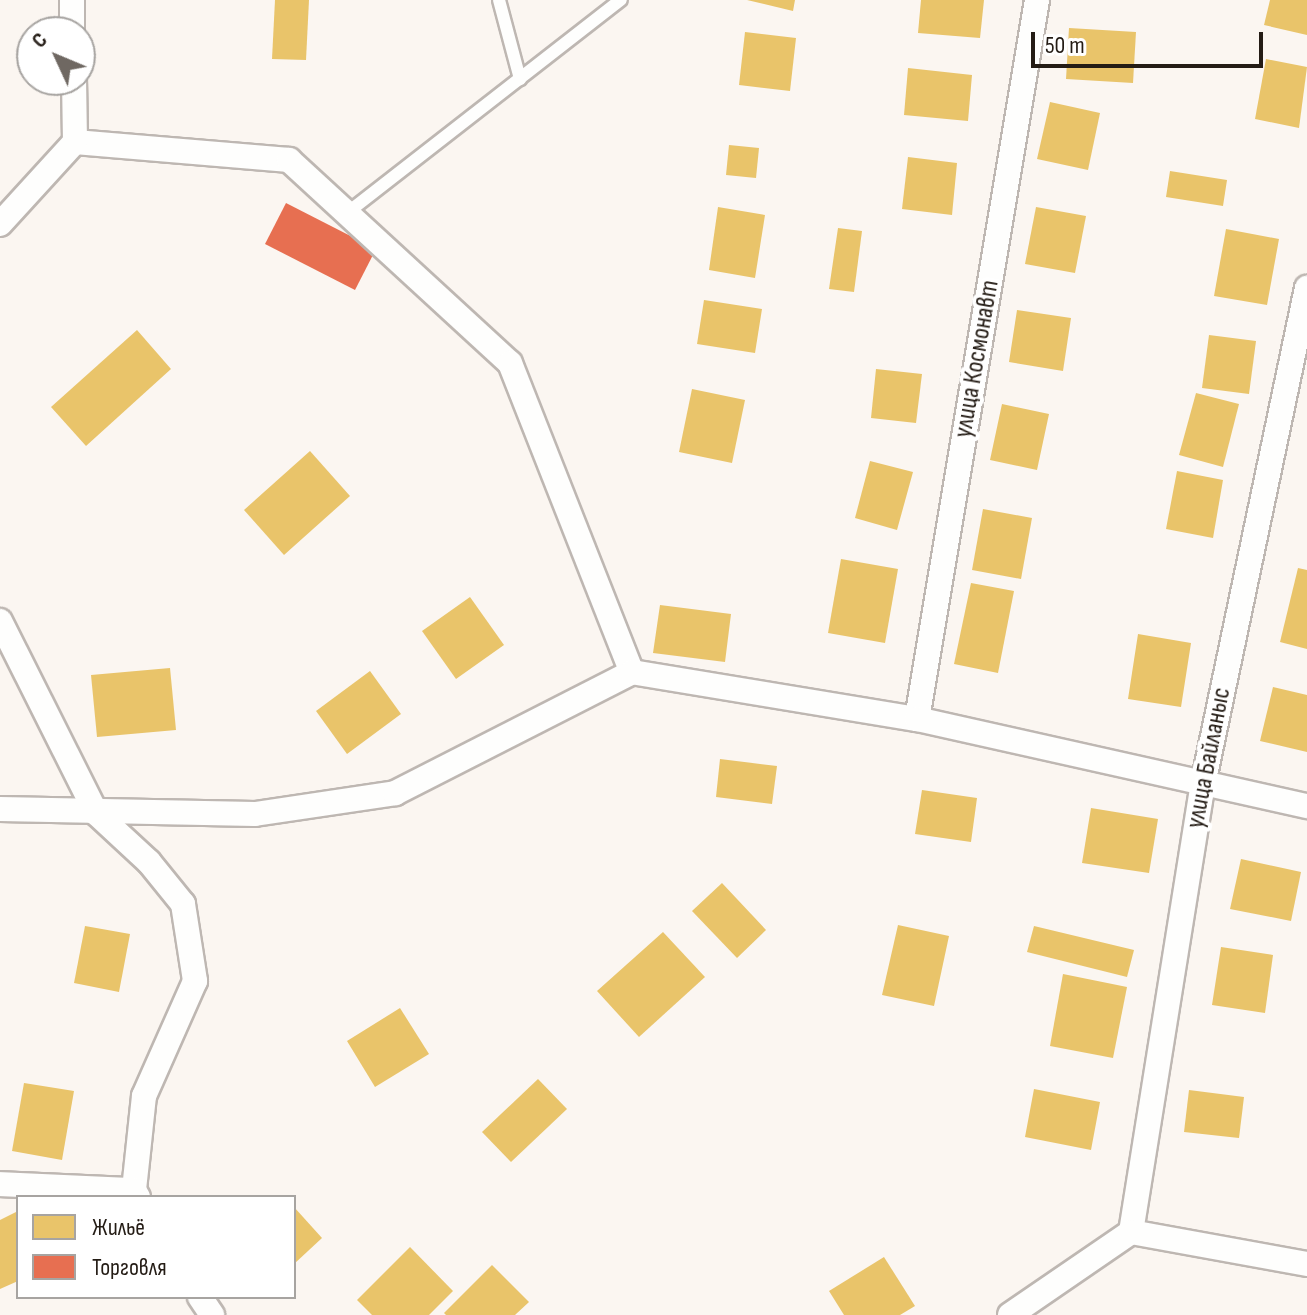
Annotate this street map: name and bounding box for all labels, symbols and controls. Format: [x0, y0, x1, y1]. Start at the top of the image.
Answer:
north arrow [16, 16, 96, 96]
scale bar [1035, 16, 1267, 66]
text: С [26, 27, 53, 54]
text: 50 m [1045, 31, 1085, 60]
street label: улица Космонавт [948, 278, 1006, 440]
street label: улица Байланыс [1180, 685, 1238, 831]
legend [16, 1195, 296, 1299]
text: Жильё [92, 1213, 145, 1242]
text: Торговля [92, 1253, 167, 1282]

